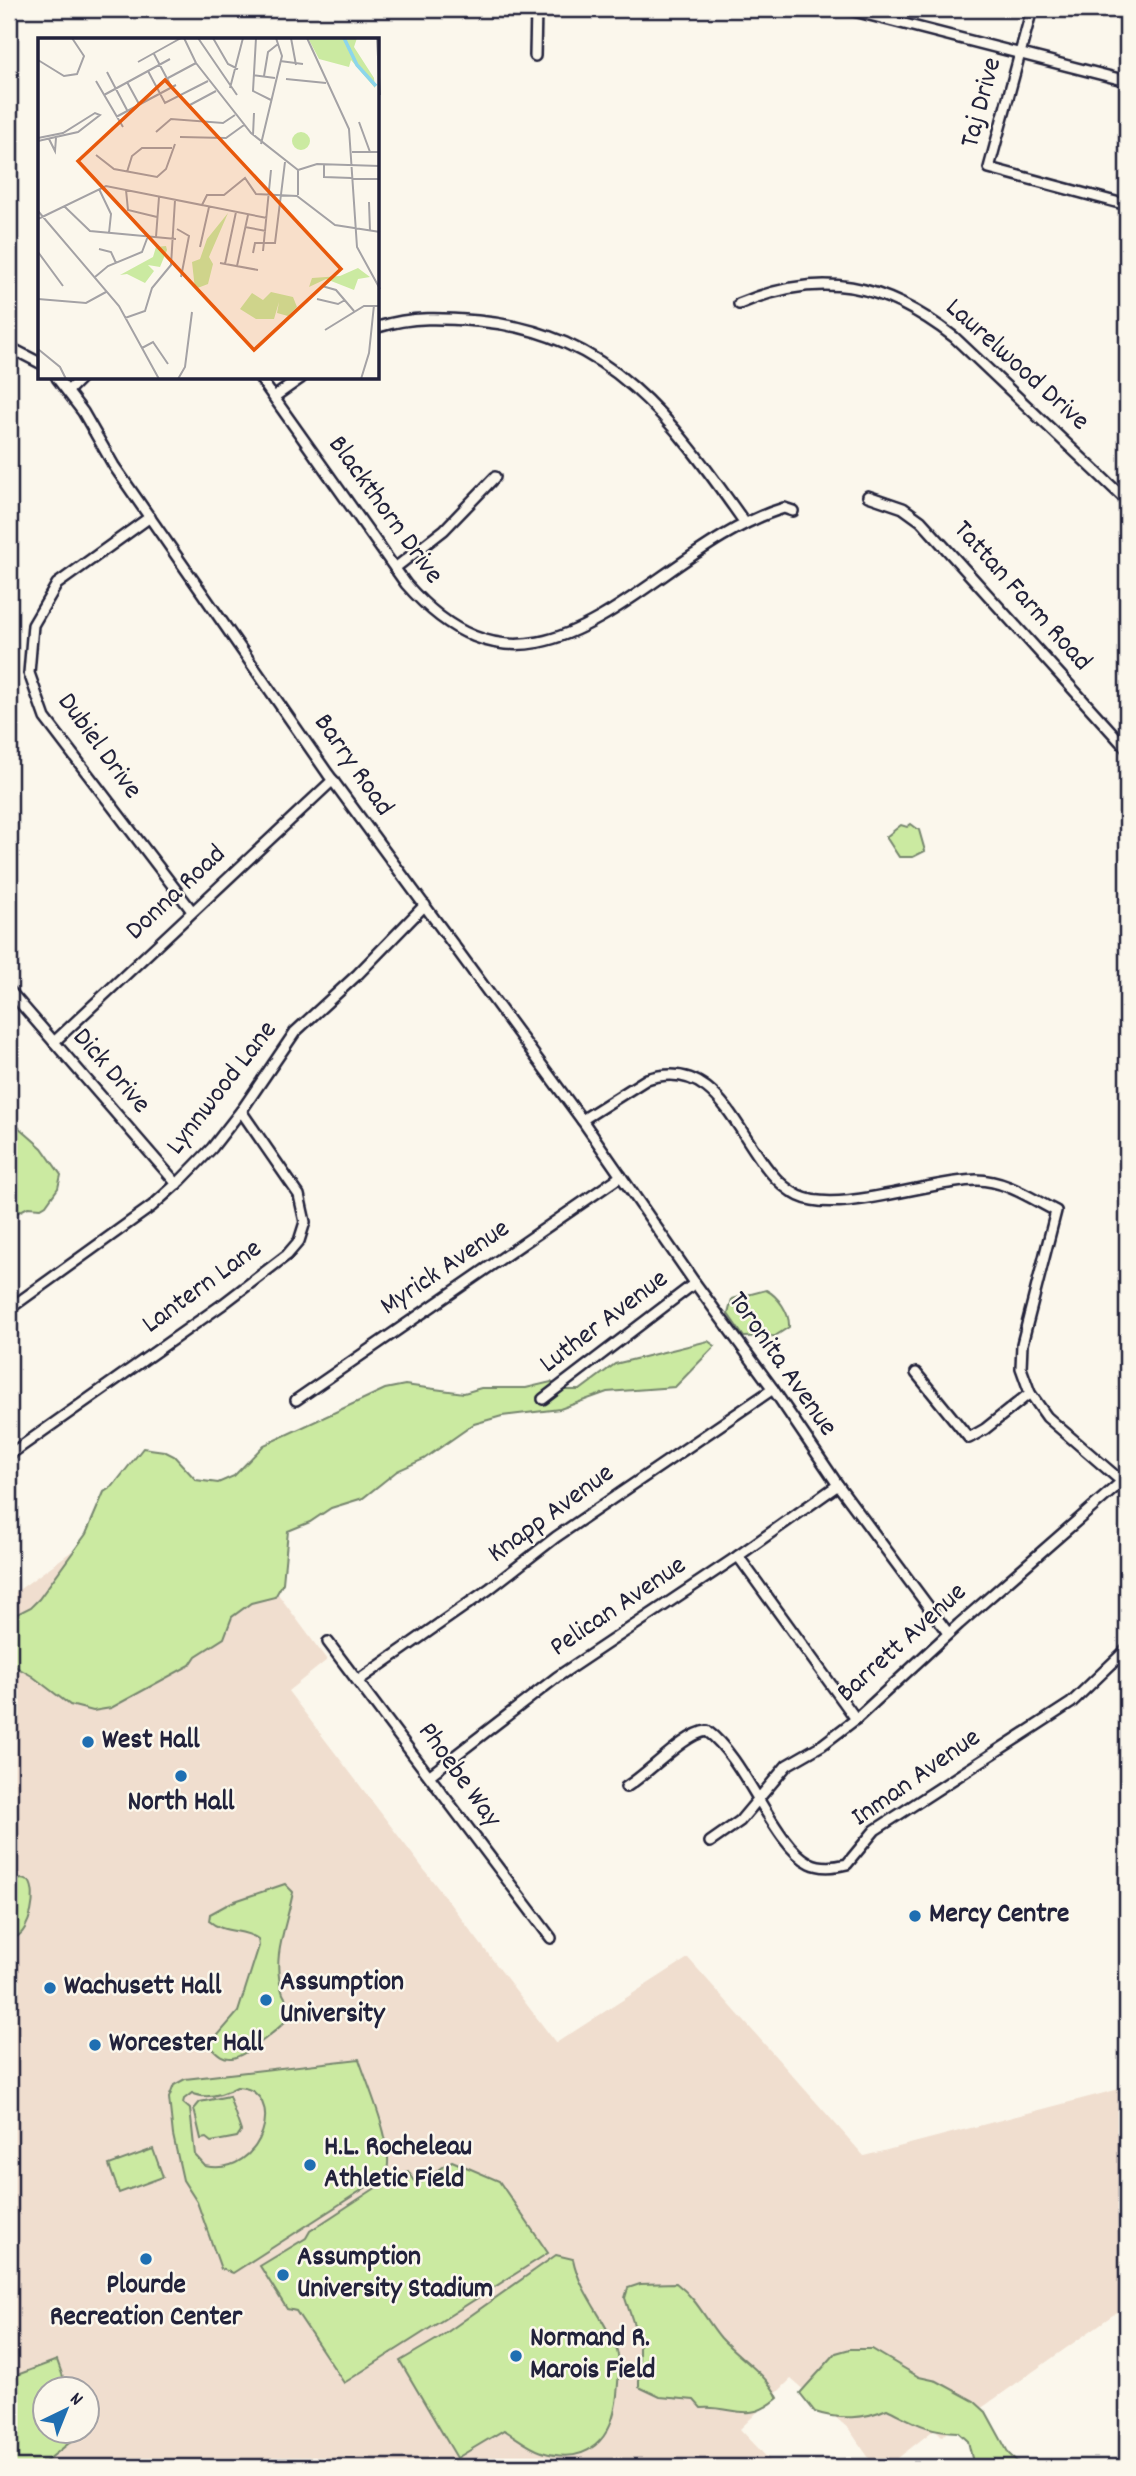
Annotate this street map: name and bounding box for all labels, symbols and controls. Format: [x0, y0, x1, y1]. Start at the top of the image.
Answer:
inset map [38, 38, 380, 380]
street label: Taj Drive [952, 53, 1014, 153]
street label: Laurelwood Drive [935, 290, 1097, 442]
street label: Blackthorn Drive [316, 428, 452, 594]
street label: Tattan Farm Road [942, 512, 1100, 682]
street label: Dubiel Drive [46, 685, 150, 809]
street label: Barry Road [302, 706, 402, 826]
street label: Donna Road [118, 837, 236, 951]
street label: Lynnwood Lane [158, 1013, 288, 1165]
street label: Dick Drive [61, 1020, 159, 1124]
street label: Myrick Avenue [373, 1211, 519, 1327]
street label: Lantern Lane [135, 1231, 271, 1345]
street label: Luther Avenue [532, 1261, 678, 1385]
street label: Toronita Avenue [716, 1284, 846, 1446]
street label: Knapp Avenue [480, 1455, 624, 1575]
street label: Pelican Avenue [543, 1547, 695, 1669]
street label: Barrett Avenue [829, 1575, 977, 1713]
street label: Phoebe Way [406, 1715, 510, 1838]
street label: Inman Avenue [844, 1720, 990, 1838]
place label: West Hall [102, 1722, 200, 1762]
marker: West Hall [80, 1734, 96, 1750]
marker: North Hall [173, 1768, 189, 1784]
place label: North Hall [127, 1784, 235, 1824]
place label: Mercy Centre [929, 1896, 1069, 1936]
marker: Mercy Centre [907, 1908, 923, 1924]
place label: Assumption University [280, 1964, 404, 2036]
place label: Wachusett Hall [64, 1968, 222, 2008]
marker: Wachusett Hall [42, 1980, 58, 1996]
marker: Assumption University [258, 1992, 274, 2008]
place label: Worcester Hall [109, 2025, 264, 2065]
marker: Worcester Hall [87, 2037, 103, 2053]
place label: H.L. Rocheleau Athletic Field [324, 2129, 472, 2201]
marker: H.L. Rocheleau Athletic Field [302, 2157, 318, 2173]
place label: Assumption University Stadium [297, 2239, 493, 2311]
marker: Plourde Recreation Center [138, 2251, 154, 2267]
place label: Plourde Recreation Center [50, 2267, 243, 2339]
marker: Assumption University Stadium [275, 2267, 291, 2283]
place label: Normand R. Marois Field [530, 2320, 655, 2392]
marker: Normand R. Marois Field [508, 2348, 524, 2364]
north arrow [32, 2374, 102, 2444]
text: N [63, 2387, 88, 2413]

